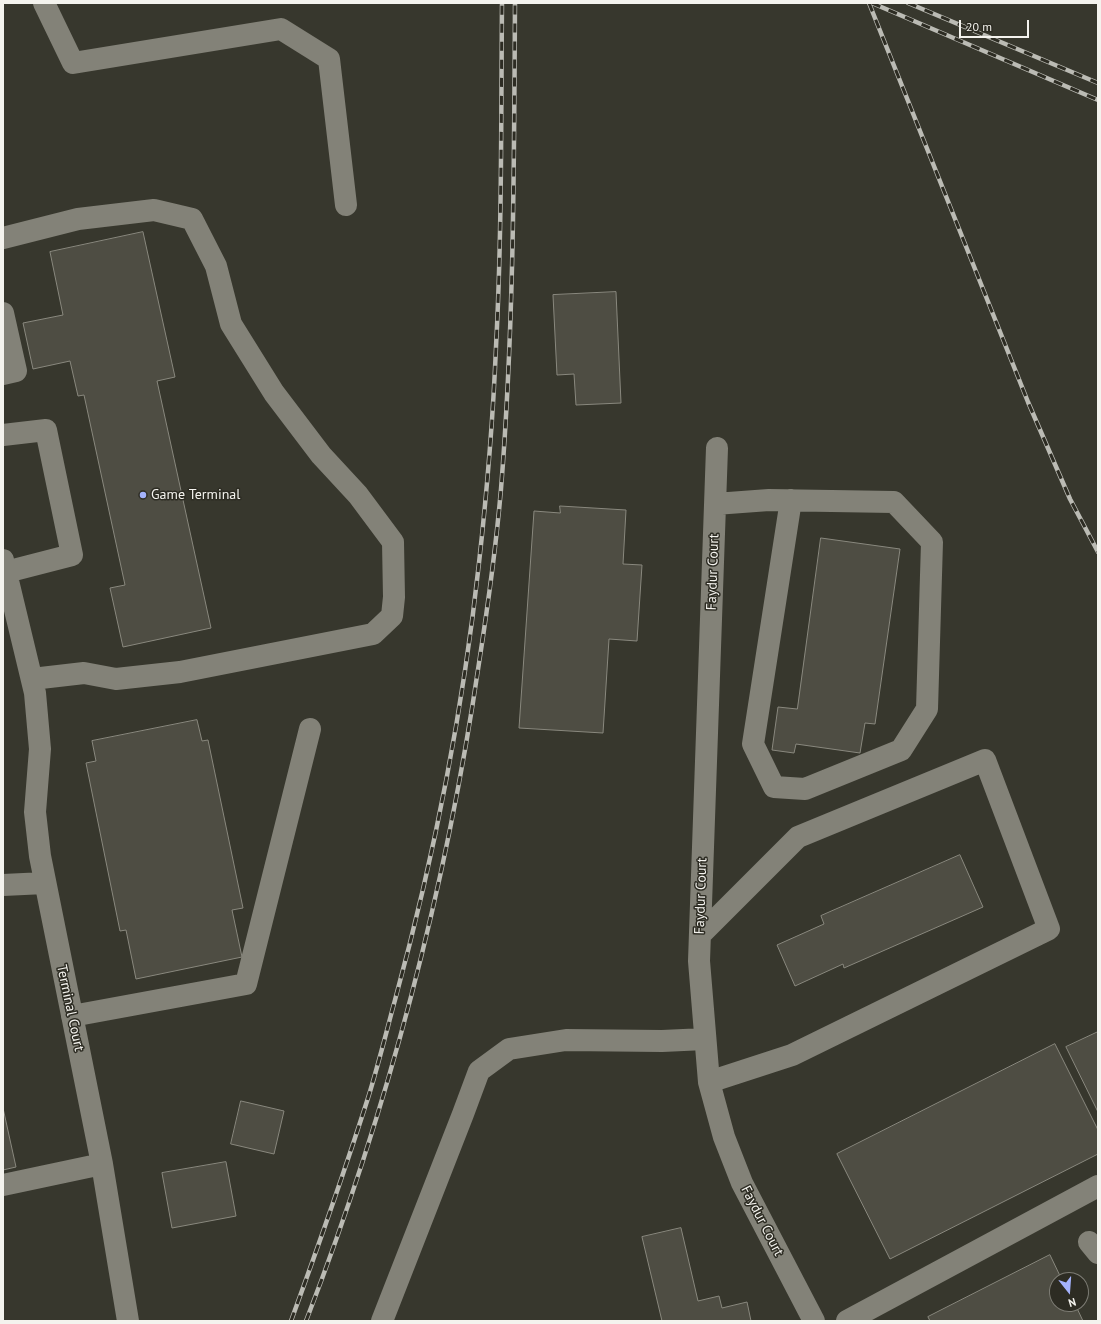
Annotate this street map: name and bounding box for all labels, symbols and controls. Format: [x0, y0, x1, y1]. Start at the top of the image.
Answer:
scale bar [961, 12, 1031, 38]
text: 20 m [966, 19, 992, 34]
place label: Game Terminal [151, 487, 240, 503]
marker: Game Terminal [138, 490, 148, 500]
street label: Faydur Court [703, 533, 723, 611]
street label: Faydur Court [691, 857, 711, 935]
street label: Terminal Court [53, 963, 87, 1053]
street label: Faydur Court [737, 1183, 787, 1259]
north arrow [1049, 1272, 1089, 1312]
text: N [1067, 1295, 1078, 1310]

